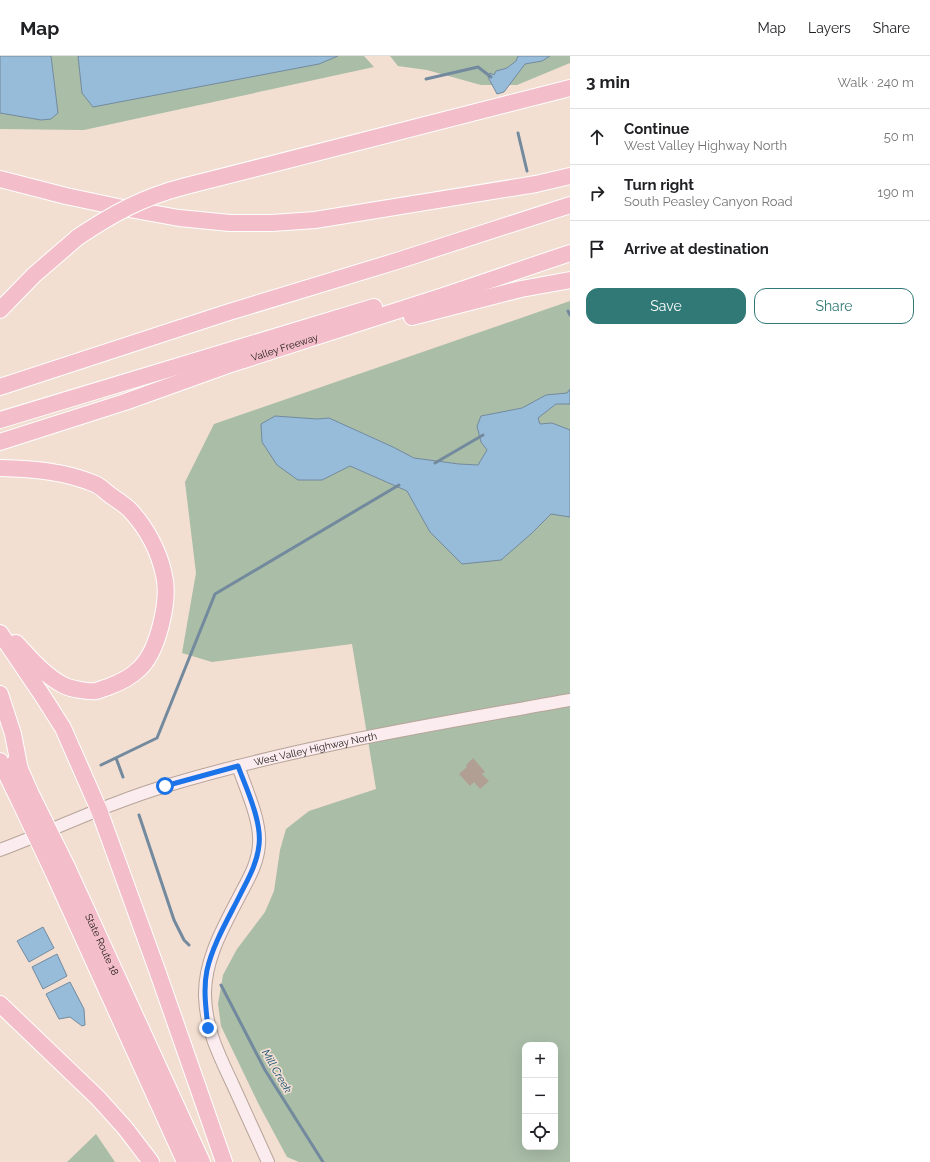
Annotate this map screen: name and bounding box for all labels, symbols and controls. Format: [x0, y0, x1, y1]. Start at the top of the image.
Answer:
text: Map [20, 17, 59, 39]
text: Map [758, 20, 786, 36]
text: Layers [808, 20, 851, 36]
text: Share [873, 20, 910, 36]
text: 3 min [586, 72, 630, 92]
text: Walk · 240 m [837, 75, 914, 90]
text: Continue [624, 120, 689, 138]
icon: ahead [586, 126, 608, 148]
text: 50 m [884, 129, 914, 144]
text: West Valley Highway North [624, 138, 787, 153]
text: Turn right [624, 176, 694, 194]
icon: right [586, 182, 608, 204]
text: 190 m [878, 185, 914, 200]
text: South Peasley Canyon Road [624, 194, 793, 209]
icon: arrive [586, 238, 608, 260]
text: Arrive at destination [624, 240, 769, 258]
button: Save [586, 288, 746, 324]
button: Share [754, 288, 914, 324]
street label: Valley Freeway [250, 331, 320, 363]
street label: West Valley Highway North [253, 730, 378, 768]
route start [156, 777, 174, 795]
street label: State Route 18 [83, 912, 121, 977]
route end [199, 1019, 217, 1037]
map controls [522, 1042, 558, 1150]
button: + [522, 1042, 558, 1078]
water label: Mill Creek [259, 1047, 294, 1096]
button: − [522, 1078, 558, 1114]
button: locate [522, 1114, 558, 1150]

